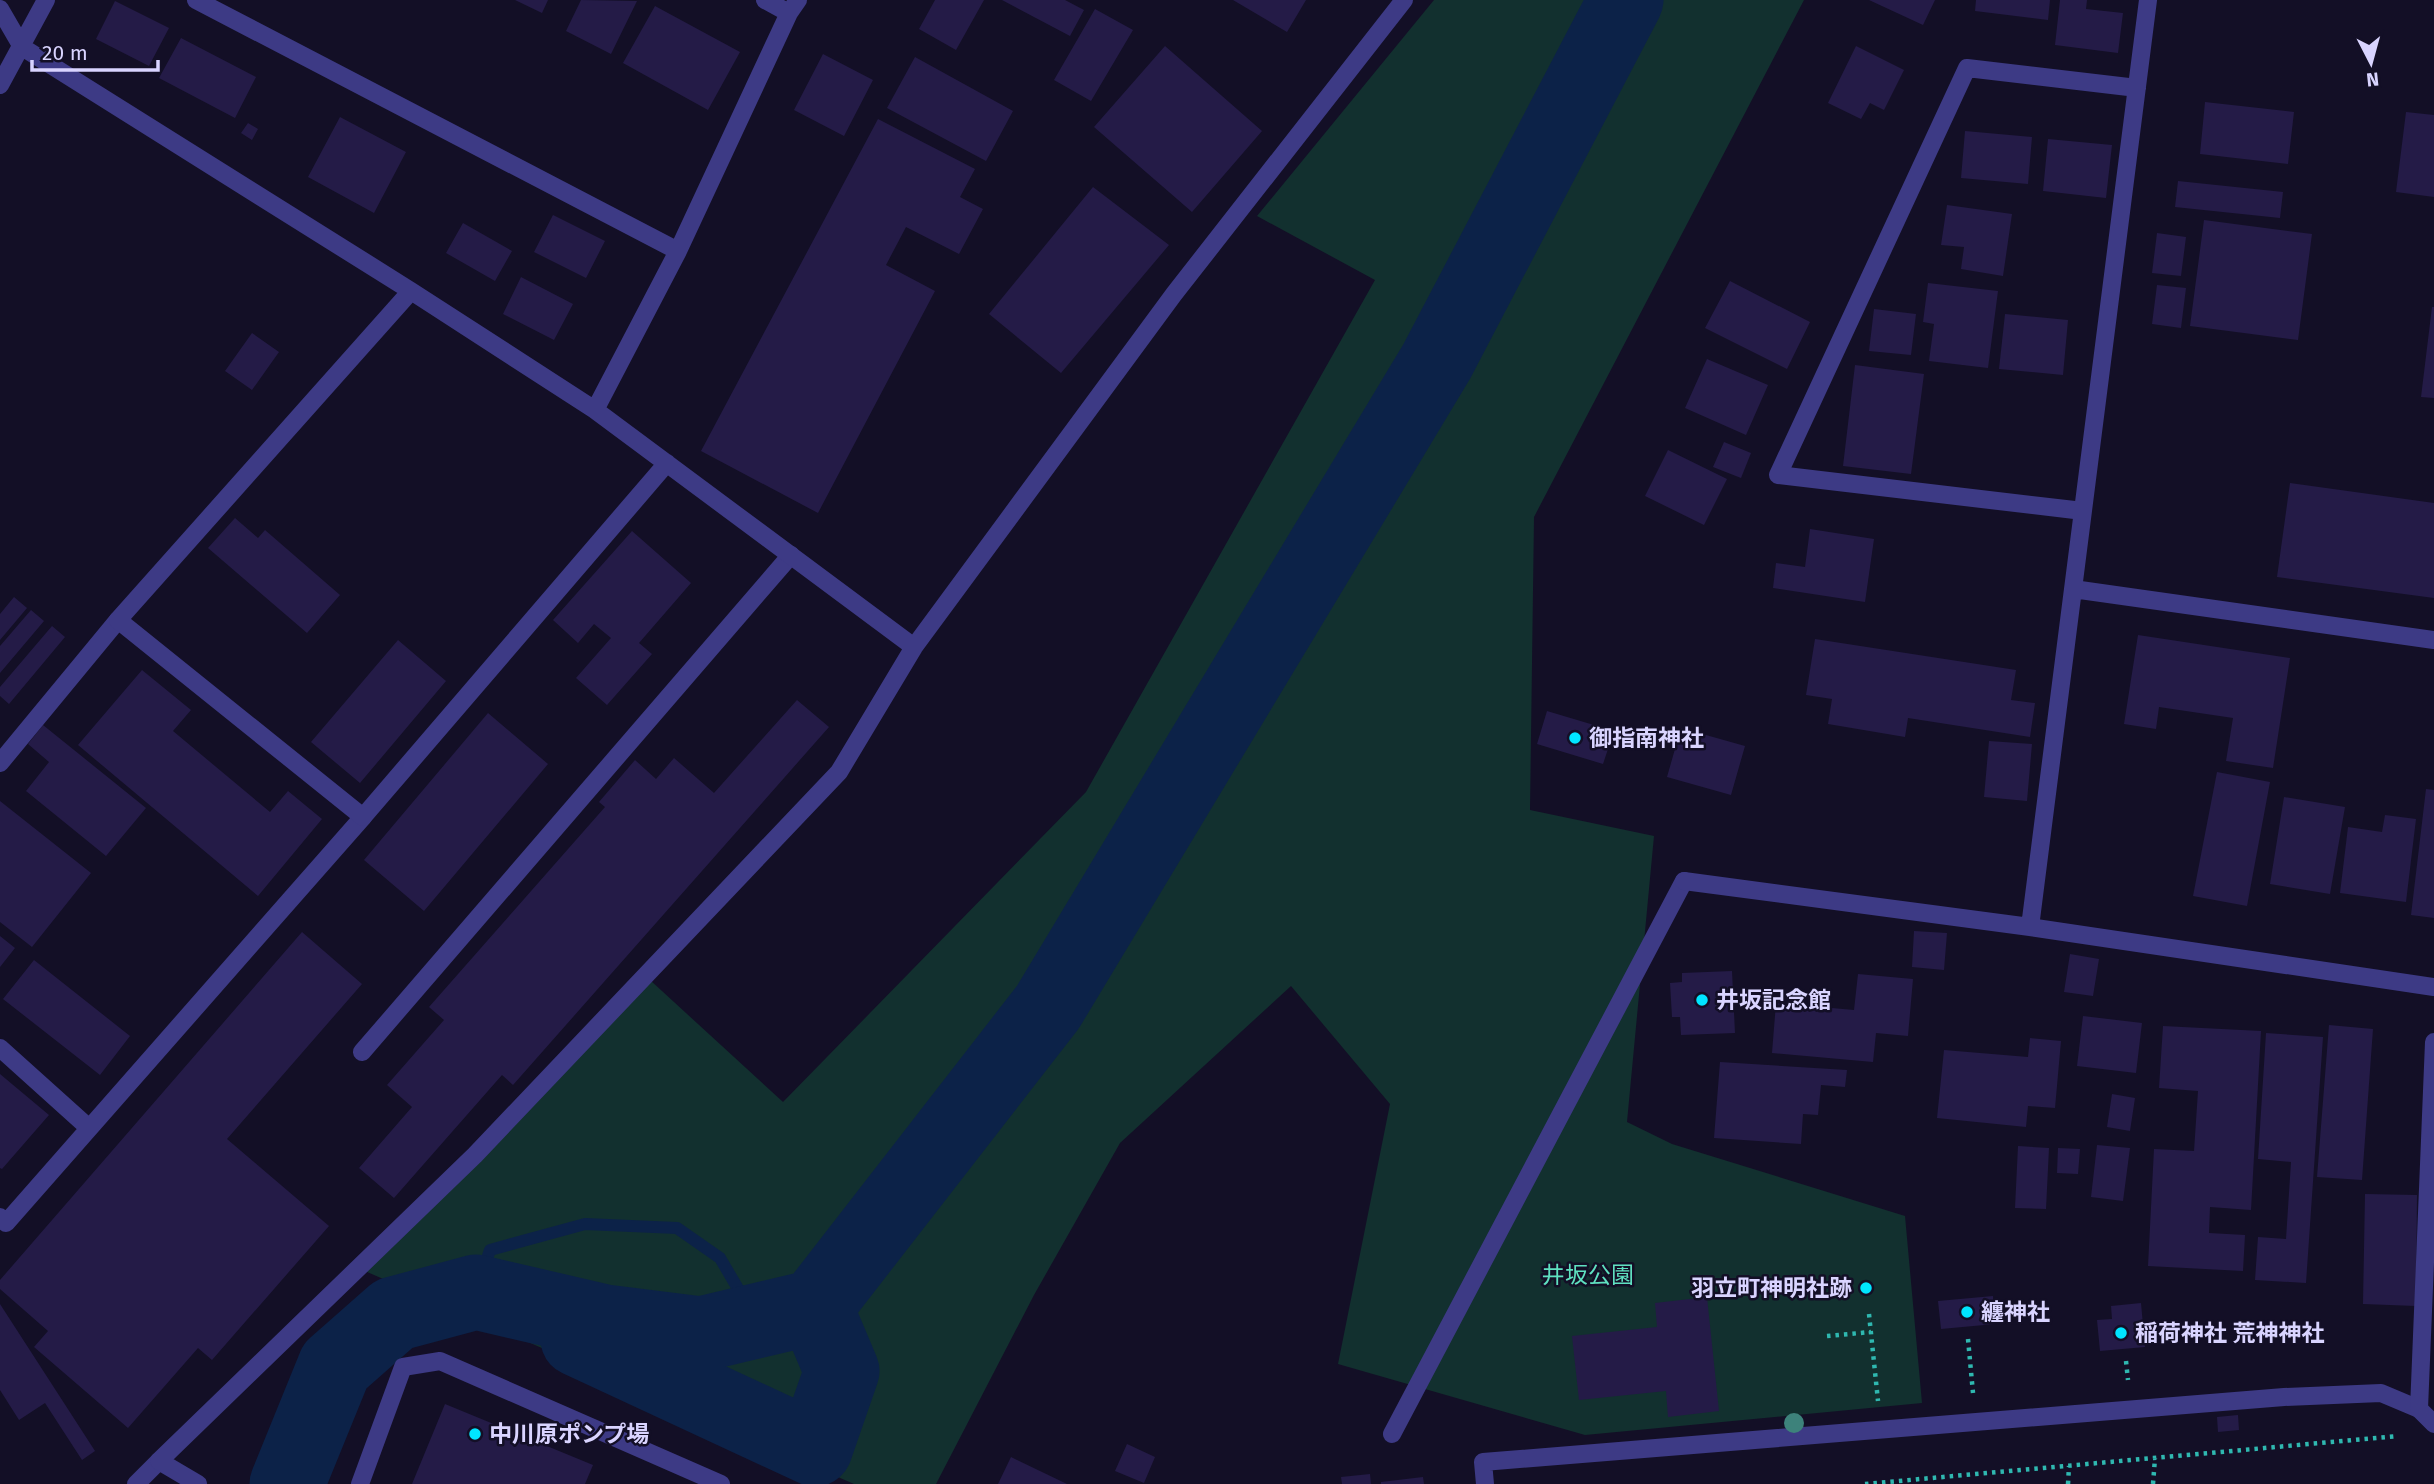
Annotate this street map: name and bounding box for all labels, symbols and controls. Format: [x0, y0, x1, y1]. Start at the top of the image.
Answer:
scale bar [32, 28, 158, 72]
north arrow [2336, 28, 2406, 98]
text: 20 m [42, 40, 88, 66]
text: N [2365, 67, 2380, 92]
place label: 御指南神社 [1589, 724, 1704, 752]
marker: 御指南神社 [1567, 730, 1583, 746]
place label: 井坂記念館 [1716, 986, 1831, 1014]
marker: 井坂記念館 [1694, 992, 1710, 1008]
park label: 井坂公園 [1542, 1261, 1634, 1289]
place label: 羽立町神明社跡 [1691, 1274, 1852, 1302]
marker: 羽立町神明社跡 [1858, 1280, 1874, 1296]
place label: 纏神社 [1981, 1298, 2050, 1326]
marker: 纏神社 [1959, 1304, 1975, 1320]
place label: 稲荷神社 荒神神社 [2135, 1319, 2324, 1347]
marker: 稲荷神社 荒神神社 [2113, 1325, 2129, 1341]
place label: 中川原ポンプ場 [489, 1420, 649, 1448]
marker: 中川原ポンプ場 [467, 1426, 483, 1442]

